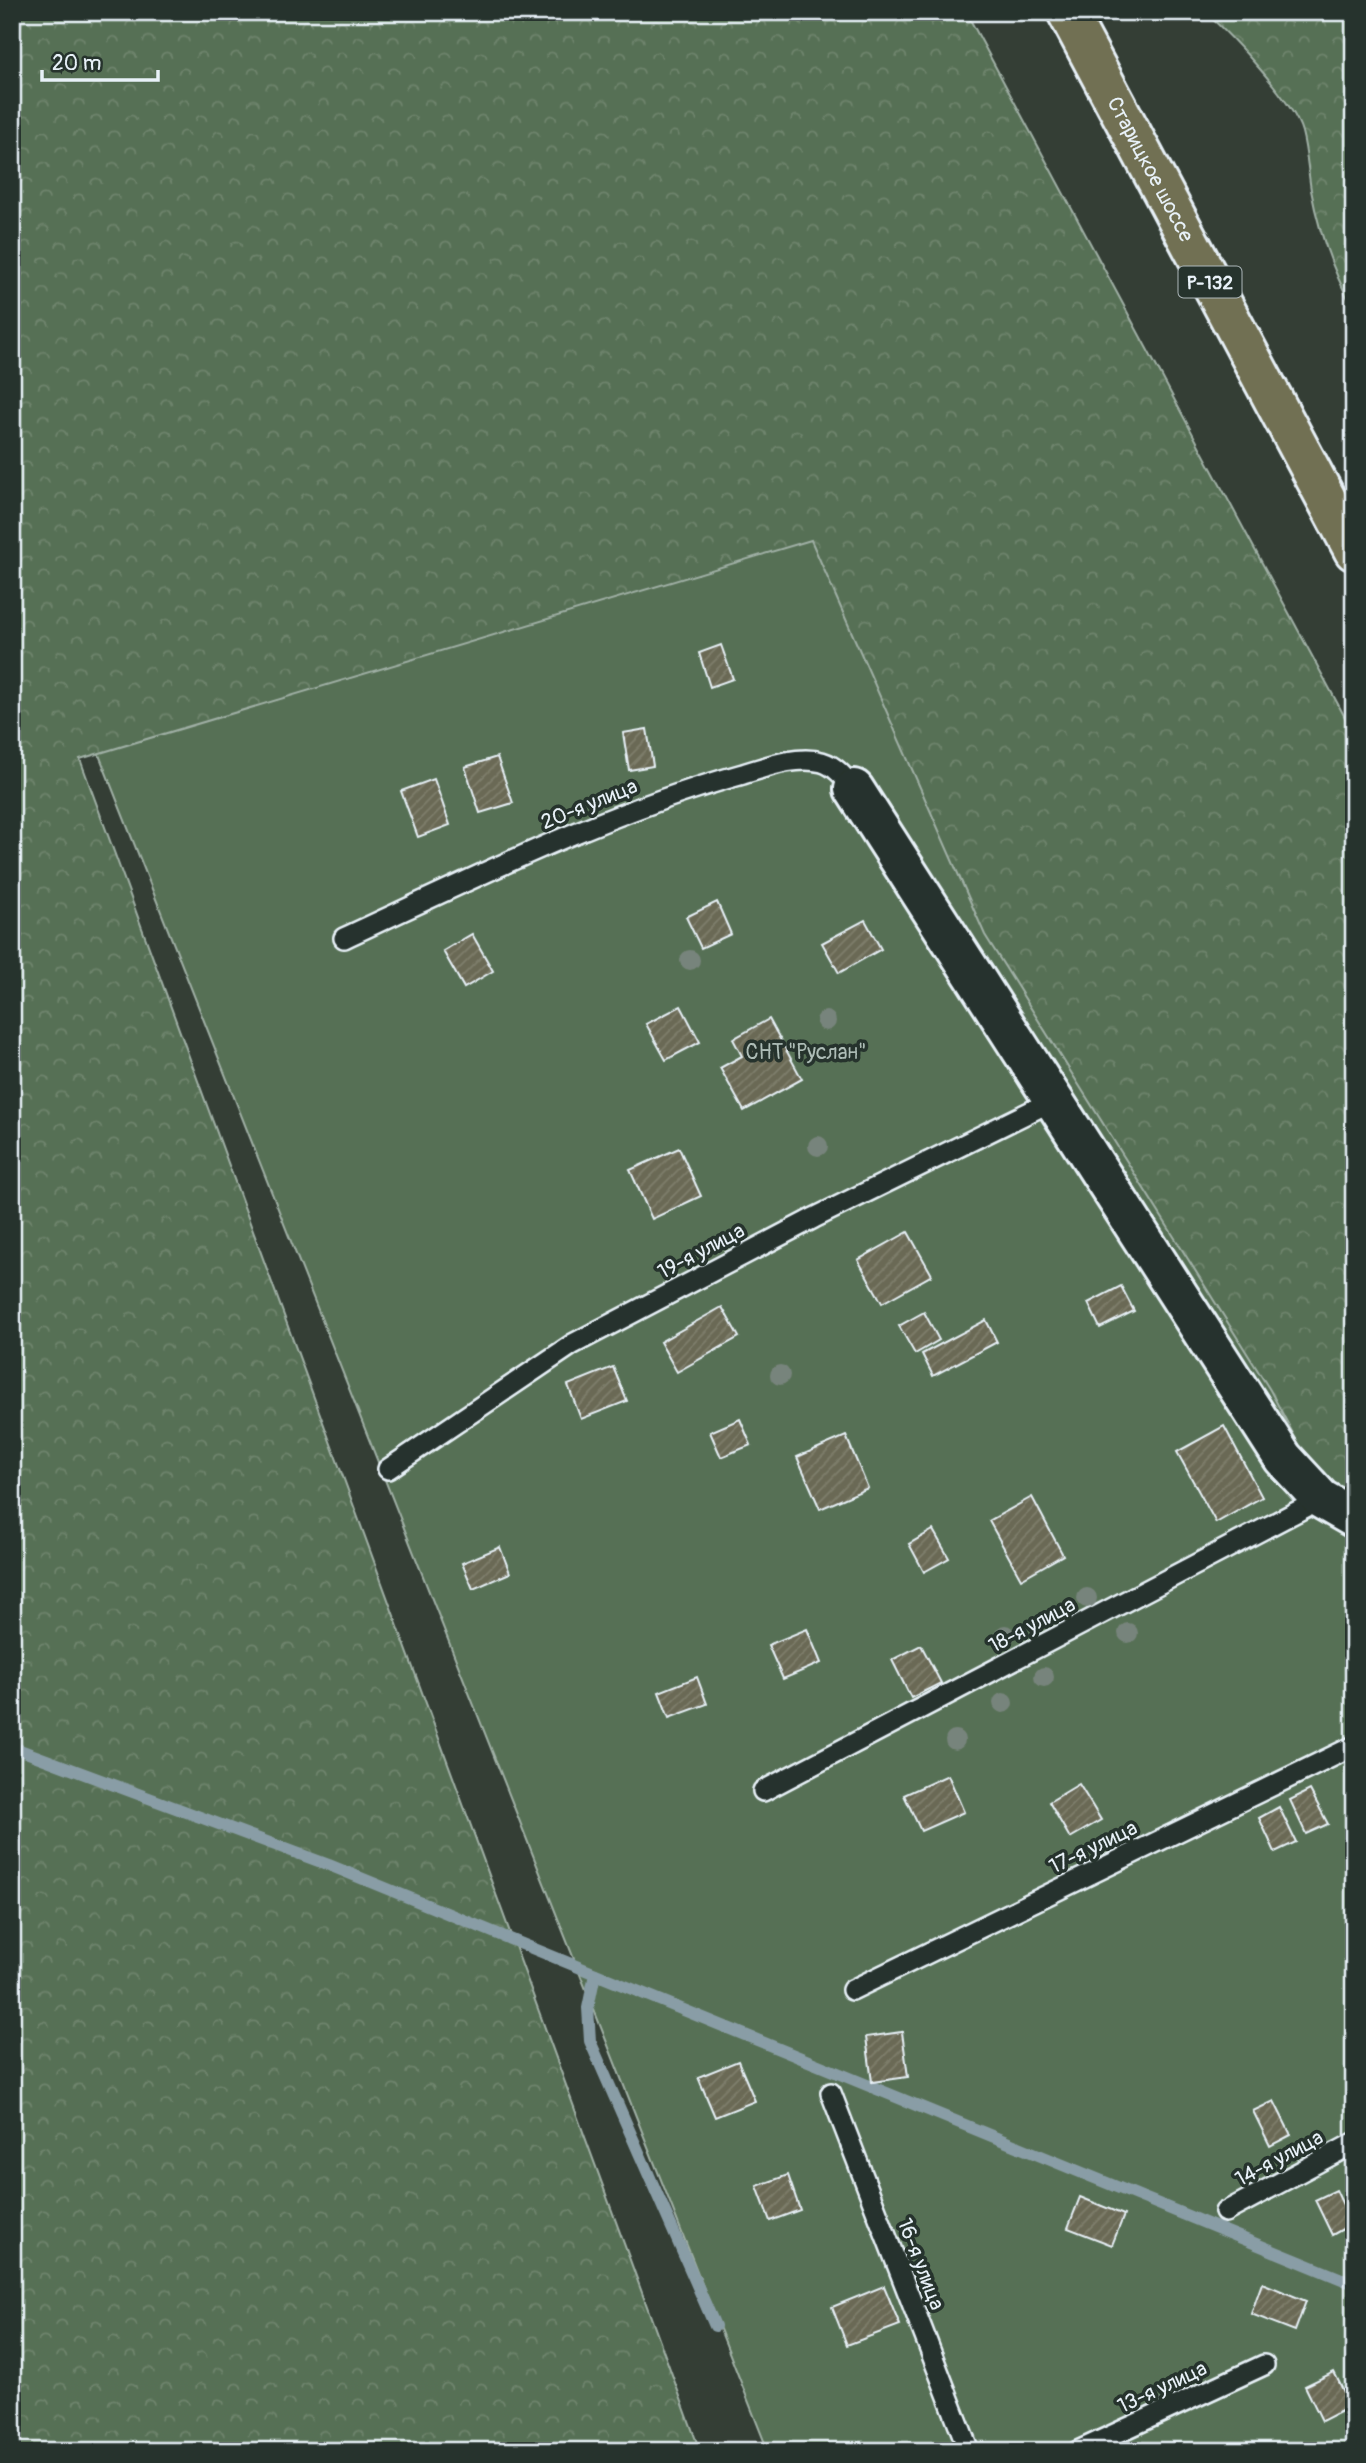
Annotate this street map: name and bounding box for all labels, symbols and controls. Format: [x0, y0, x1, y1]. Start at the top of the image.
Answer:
scale bar [42, 38, 158, 82]
text: 20 m [52, 50, 101, 77]
street label: Старицкое шоссе [1101, 92, 1200, 247]
road number: Р-132 [1178, 266, 1242, 298]
street label: 20-я улица [537, 773, 641, 836]
park label: СНТ "Руслан" [746, 1039, 866, 1066]
street label: 19-я улица [653, 1217, 749, 1286]
street label: 18-я улица [984, 1591, 1080, 1660]
street label: 17-я улица [1045, 1814, 1142, 1880]
street label: 14-я улица [1230, 2124, 1328, 2193]
street label: 16-я улица [891, 2214, 950, 2314]
street label: 13-я улица [1113, 2355, 1211, 2420]

